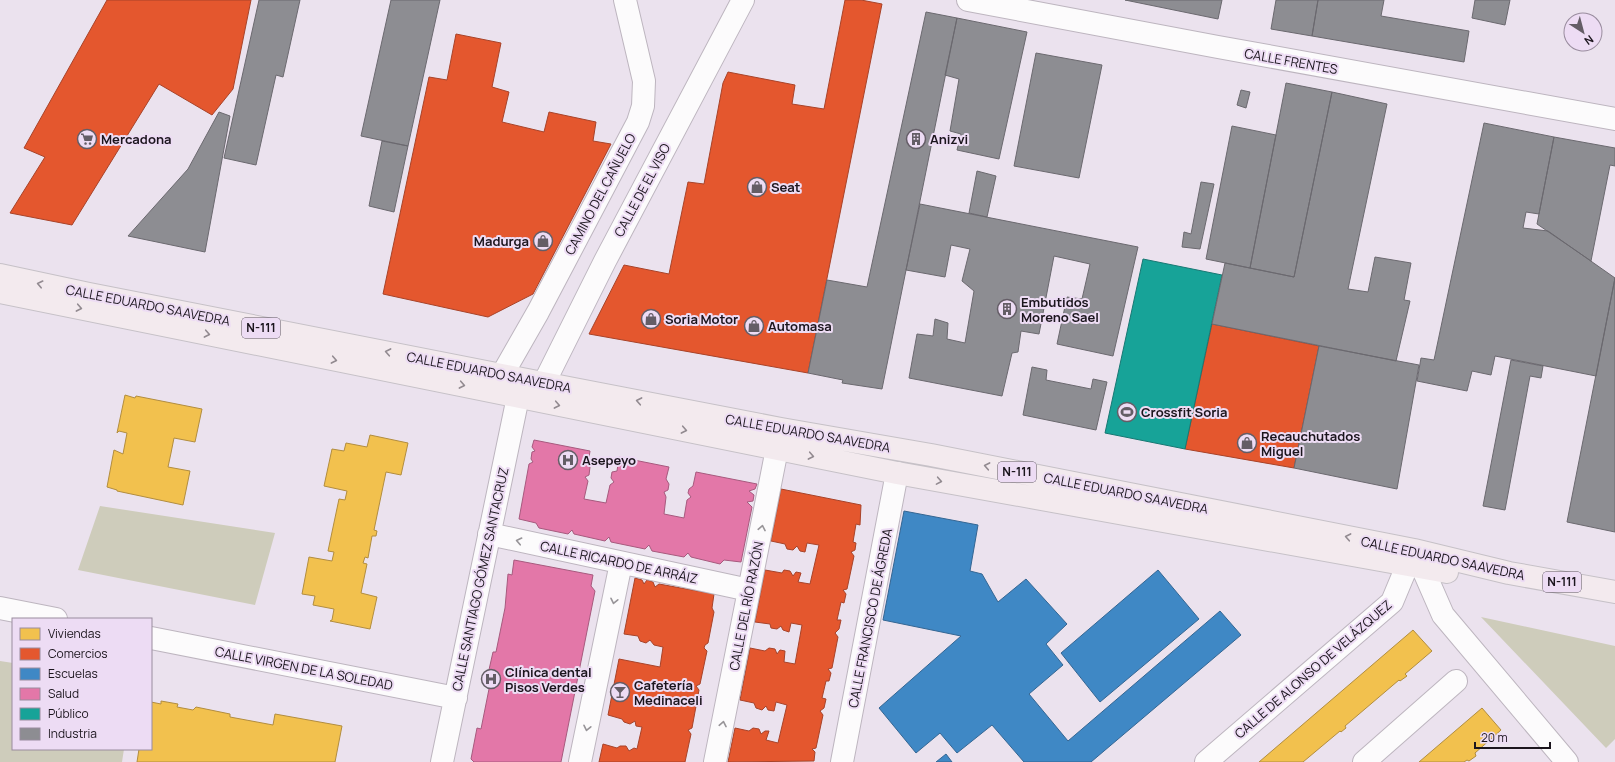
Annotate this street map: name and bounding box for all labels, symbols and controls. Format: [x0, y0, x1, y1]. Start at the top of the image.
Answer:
north arrow [1563, 12, 1603, 52]
text: N [1581, 32, 1597, 49]
street label: CALLE FRENTES [1243, 44, 1339, 78]
supermarket icon: Mercadona [76, 128, 98, 150]
building icon: Anizvi [905, 128, 927, 150]
street label: CAMINO DEL CAÑUELO [560, 129, 640, 258]
place label: Mercadona [101, 130, 172, 148]
place label: Anizvi [930, 130, 968, 148]
street label: CALLE DE EL VISO [610, 140, 675, 240]
shop icon: Seat [746, 176, 768, 198]
place label: Seat [771, 178, 801, 196]
shop icon: Madurga [532, 230, 554, 252]
place label: Madurga [474, 232, 529, 250]
one-way arrow [37, 280, 44, 289]
street label: CALLE EDUARDO SAAVEDRA [64, 280, 232, 330]
place label: Embutidos Moreno Sael [1021, 293, 1099, 326]
building icon: Embutidos Moreno Sael [996, 298, 1018, 320]
one-way arrow [76, 304, 83, 312]
shop icon: Soria Motor [640, 308, 662, 330]
place label: Soria Motor [665, 310, 738, 328]
shop icon: Automasa [743, 315, 765, 337]
place label: Automasa [768, 317, 832, 335]
road number: N-111 [242, 318, 280, 338]
one-way arrow [204, 329, 210, 338]
street label: CALLE EDUARDO SAAVEDRA [405, 347, 573, 397]
one-way arrow [385, 348, 391, 357]
one-way arrow [331, 355, 337, 363]
one-way arrow [459, 381, 465, 389]
one-way arrow [636, 398, 642, 406]
one-way arrow [553, 400, 560, 408]
sports icon: Crossfit Soria [1116, 401, 1138, 423]
place label: Crossfit Soria [1141, 403, 1228, 421]
street label: CALLE EDUARDO SAAVEDRA [724, 410, 892, 456]
one-way arrow [681, 426, 687, 434]
place label: Recauchutados Miguel [1261, 427, 1360, 460]
shop icon: Recauchutados Miguel [1236, 432, 1258, 454]
hospital icon: Asepeyo [557, 449, 579, 471]
place label: Asepeyo [582, 451, 636, 469]
one-way arrow [808, 451, 815, 460]
one-way arrow [984, 462, 990, 470]
road number: N-111 [998, 462, 1036, 482]
street label: CALLE SANTIAGO GÓMEZ SANTACRUZ [447, 465, 513, 693]
street label: CALLE EDUARDO SAAVEDRA [1042, 468, 1210, 518]
one-way arrow [936, 476, 942, 485]
one-way arrow [757, 524, 765, 531]
street label: CALLE FRANCISCO DE ÁGREDA [844, 527, 896, 709]
street label: CALLE EDUARDO SAAVEDRA [1359, 532, 1527, 584]
one-way arrow [1345, 533, 1351, 542]
street label: CALLE RICARDO DE ARRÁIZ [539, 536, 699, 588]
one-way arrow [516, 537, 522, 545]
street label: CALLE DEL RÍO RAZÓN [725, 540, 767, 672]
road number: N-111 [1543, 572, 1581, 592]
street label: CALLE DE ALONSO DE VELÁZQUEZ [1230, 596, 1396, 742]
one-way arrow [610, 598, 618, 604]
legend [12, 618, 152, 750]
text: Viviendas [48, 625, 101, 642]
street label: CALLE VIRGEN DE LA SOLEDAD [214, 642, 395, 694]
text: Comercios [48, 645, 108, 662]
place label: Clínica dental Pisos Verdes [505, 663, 592, 696]
text: Escuelas [48, 665, 98, 682]
hospital icon: Clínica dental Pisos Verdes [480, 668, 502, 690]
place label: Cafetería Medinaceli [634, 676, 703, 709]
bar icon: Cafetería Medinaceli [609, 681, 631, 703]
text: Salud [48, 685, 79, 702]
text: Público [48, 705, 89, 722]
one-way arrow [718, 721, 726, 727]
scale bar [1475, 724, 1550, 750]
text: Industria [48, 725, 97, 742]
one-way arrow [583, 725, 592, 731]
text: 20 m [1481, 729, 1508, 746]

